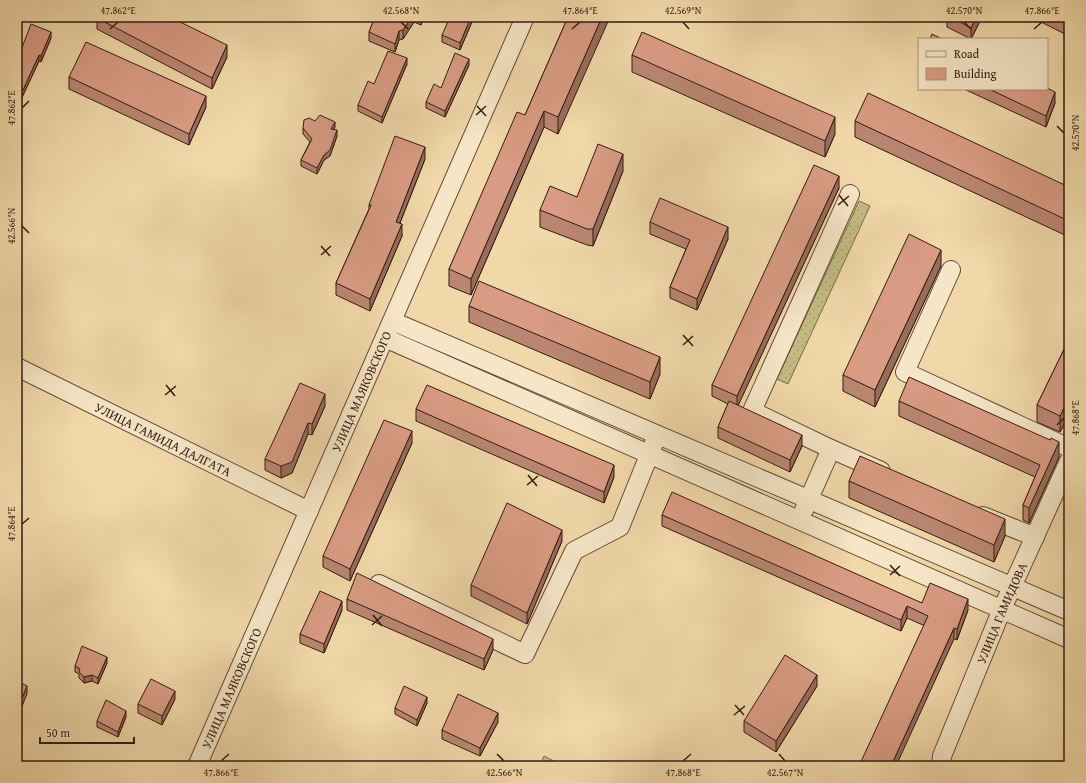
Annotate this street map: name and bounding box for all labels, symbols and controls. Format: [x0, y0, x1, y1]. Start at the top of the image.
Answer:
text: 47.862°E [100, 3, 136, 18]
text: 42.568°N [383, 3, 420, 18]
text: 47.864°E [562, 3, 598, 18]
text: 42.569°N [665, 3, 702, 18]
text: 42.570°N [946, 3, 983, 18]
text: 47.866°E [1024, 3, 1060, 18]
legend [918, 38, 1048, 90]
text: Road [954, 45, 980, 62]
text: Building [954, 65, 997, 82]
text: 47.862°E [4, 90, 19, 126]
text: 42.570°N [1068, 114, 1083, 151]
text: 42.566°N [4, 207, 19, 244]
street label: УЛИЦА МАЯКОВСКОГО [326, 328, 396, 455]
street label: УЛИЦА ГАМИДА ДАЛГАТА [92, 397, 235, 481]
text: 47.868°E [1068, 400, 1083, 436]
text: 47.864°E [4, 506, 19, 542]
street label: УЛИЦА ГАМИДОВА [971, 559, 1032, 666]
street label: УЛИЦА МАЯКОВСКОГО [196, 625, 266, 752]
scale bar [40, 719, 134, 745]
text: 50 m [46, 724, 70, 741]
text: 47.866°E [203, 765, 239, 780]
text: 42.566°N [486, 765, 523, 780]
text: 47.868°E [665, 765, 701, 780]
text: 42.567°N [767, 765, 804, 780]

